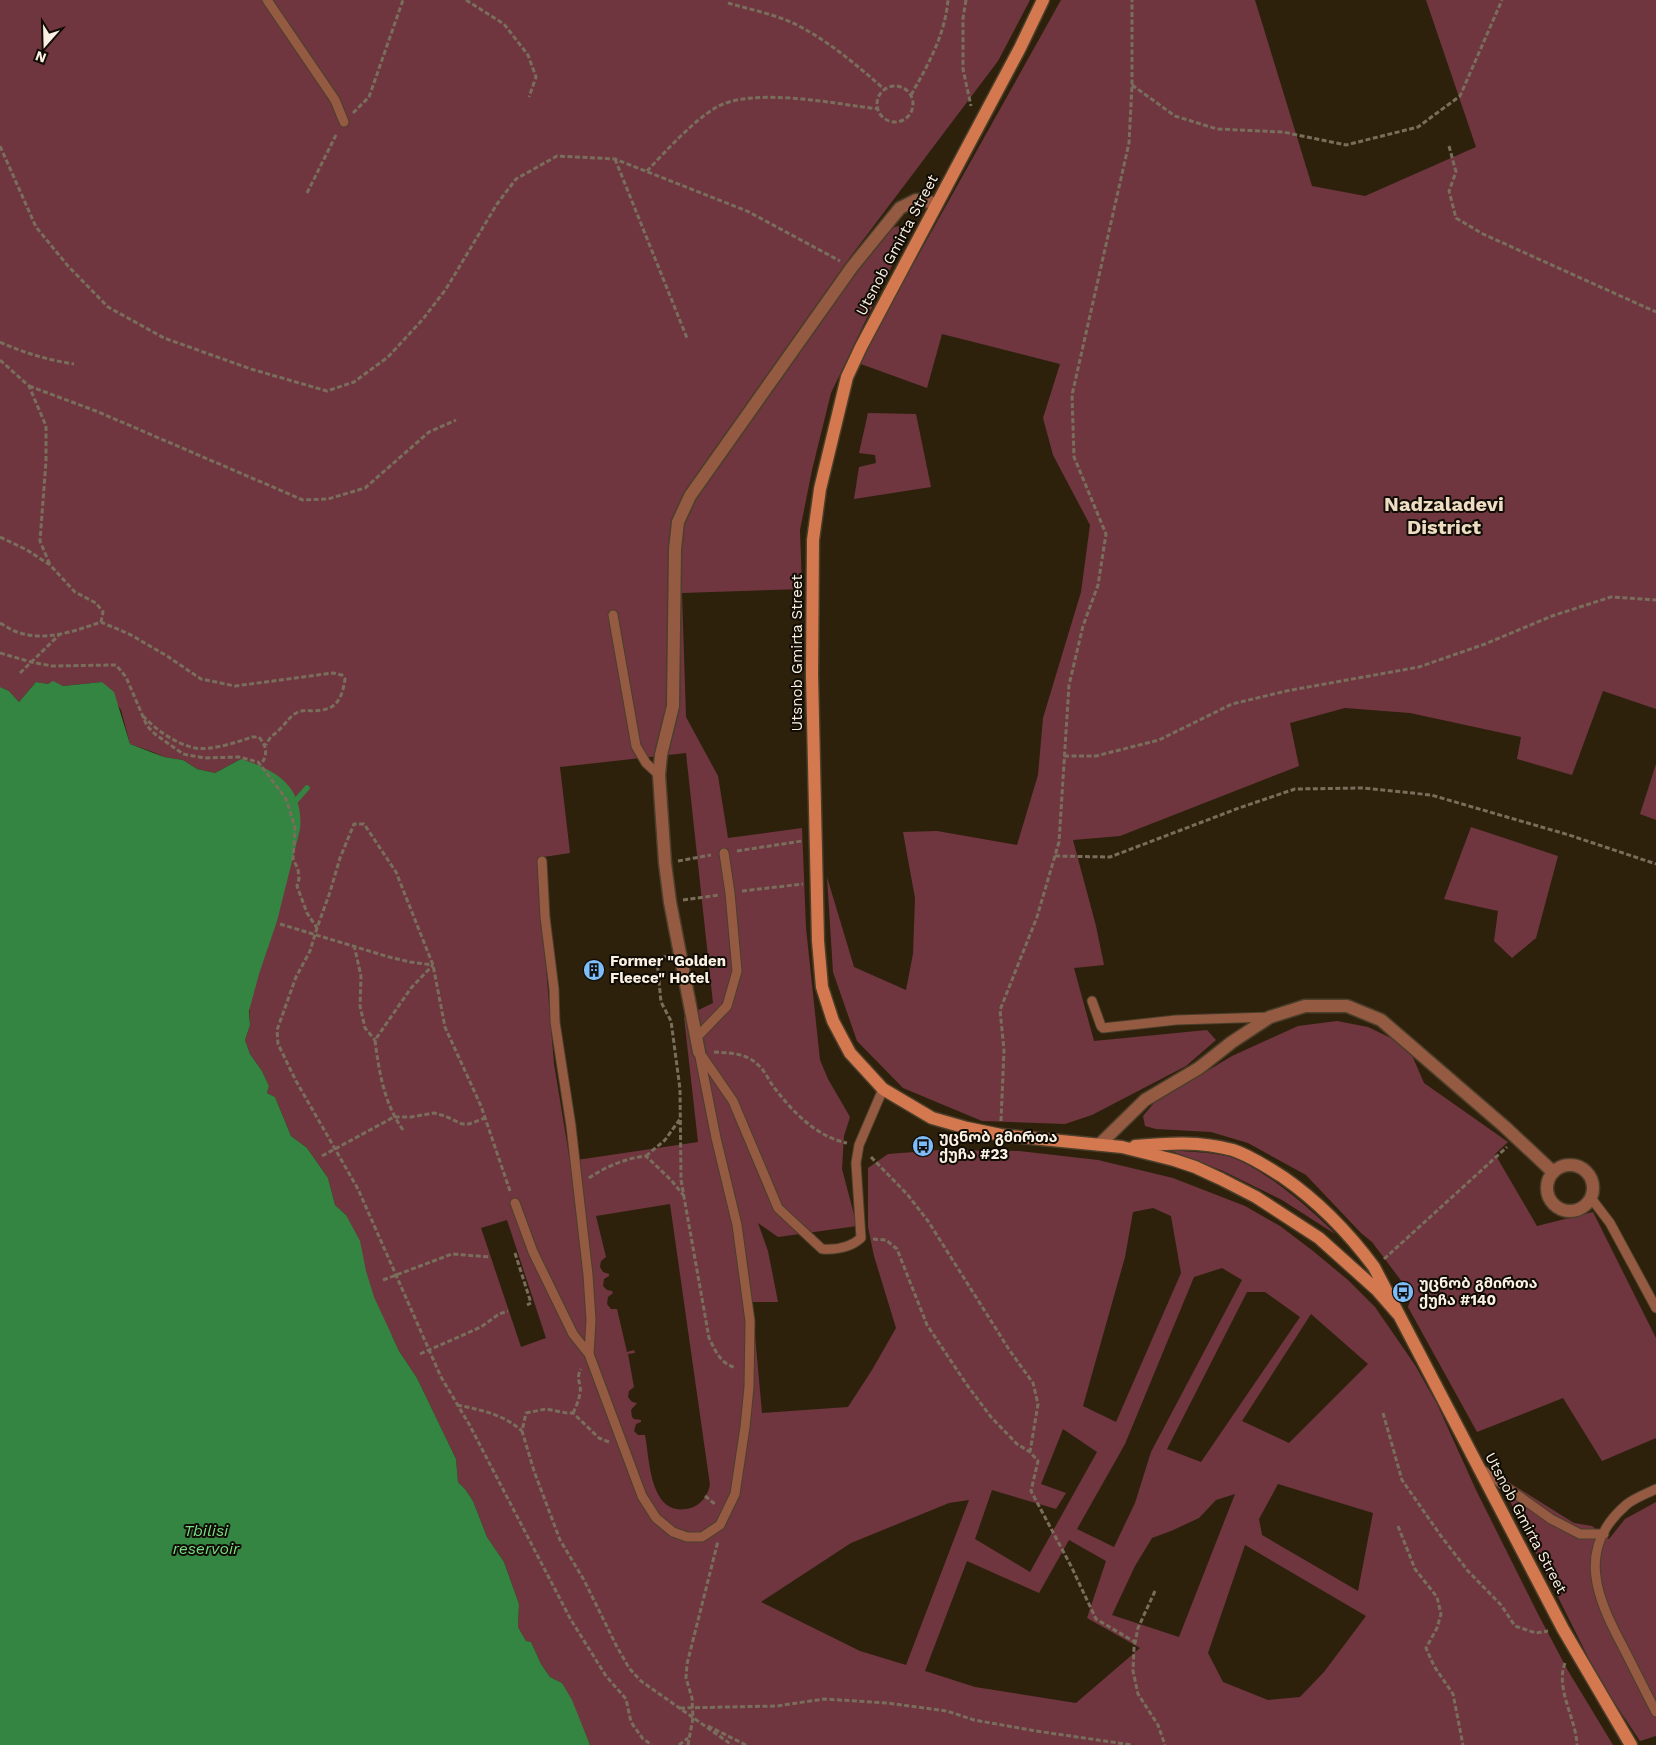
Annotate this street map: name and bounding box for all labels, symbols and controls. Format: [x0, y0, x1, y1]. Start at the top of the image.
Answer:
north arrow [20, 20, 70, 70]
text: N [33, 48, 48, 67]
street label: Utsnob Gmirta Street [852, 171, 942, 319]
district label: Nadzaladevi District [1384, 492, 1504, 539]
street label: Utsnob Gmirta Street [788, 574, 806, 732]
place label: Former "Golden Fleece" Hotel [610, 952, 726, 987]
building icon: Former "Golden Fleece" Hotel [582, 958, 606, 982]
place label: უცნობ გმირთა ქუჩა #23 [939, 1128, 1058, 1163]
bus stop icon: უცნობ გმირთა ქუჩა #23 [911, 1134, 935, 1158]
place label: უცნობ გმირთა ქუჩა #140 [1419, 1274, 1538, 1309]
bus stop icon: უცნობ გმირთა ქუჩა #140 [1391, 1280, 1415, 1304]
street label: Utsnob Gmirta Street [1481, 1449, 1571, 1597]
water label: Tbilisi reservoir [173, 1521, 240, 1558]

